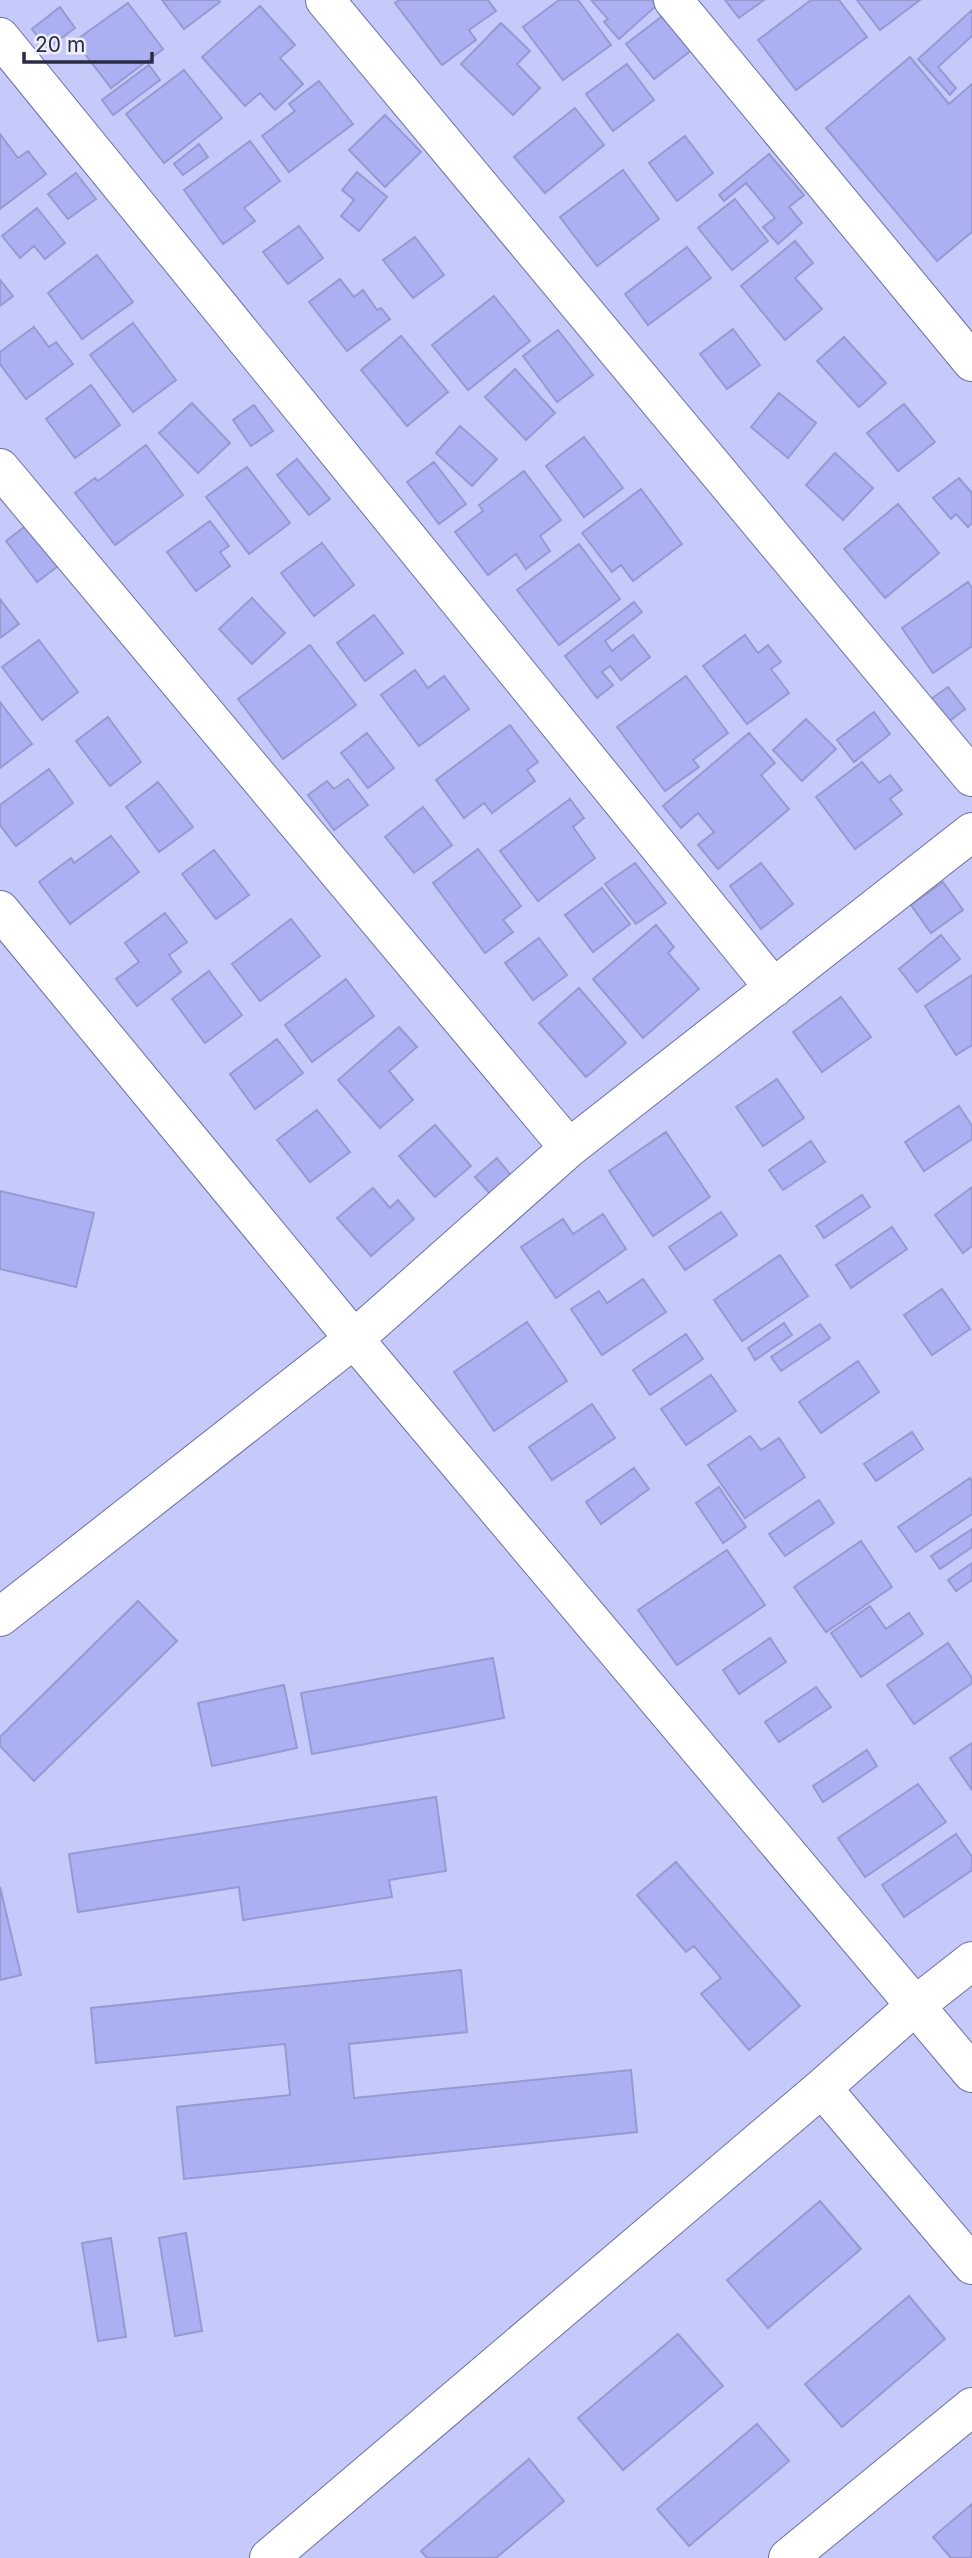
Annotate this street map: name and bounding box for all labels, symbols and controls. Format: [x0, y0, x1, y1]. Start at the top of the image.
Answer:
scale bar [24, 21, 152, 65]
text: 20 m [35, 32, 85, 57]

